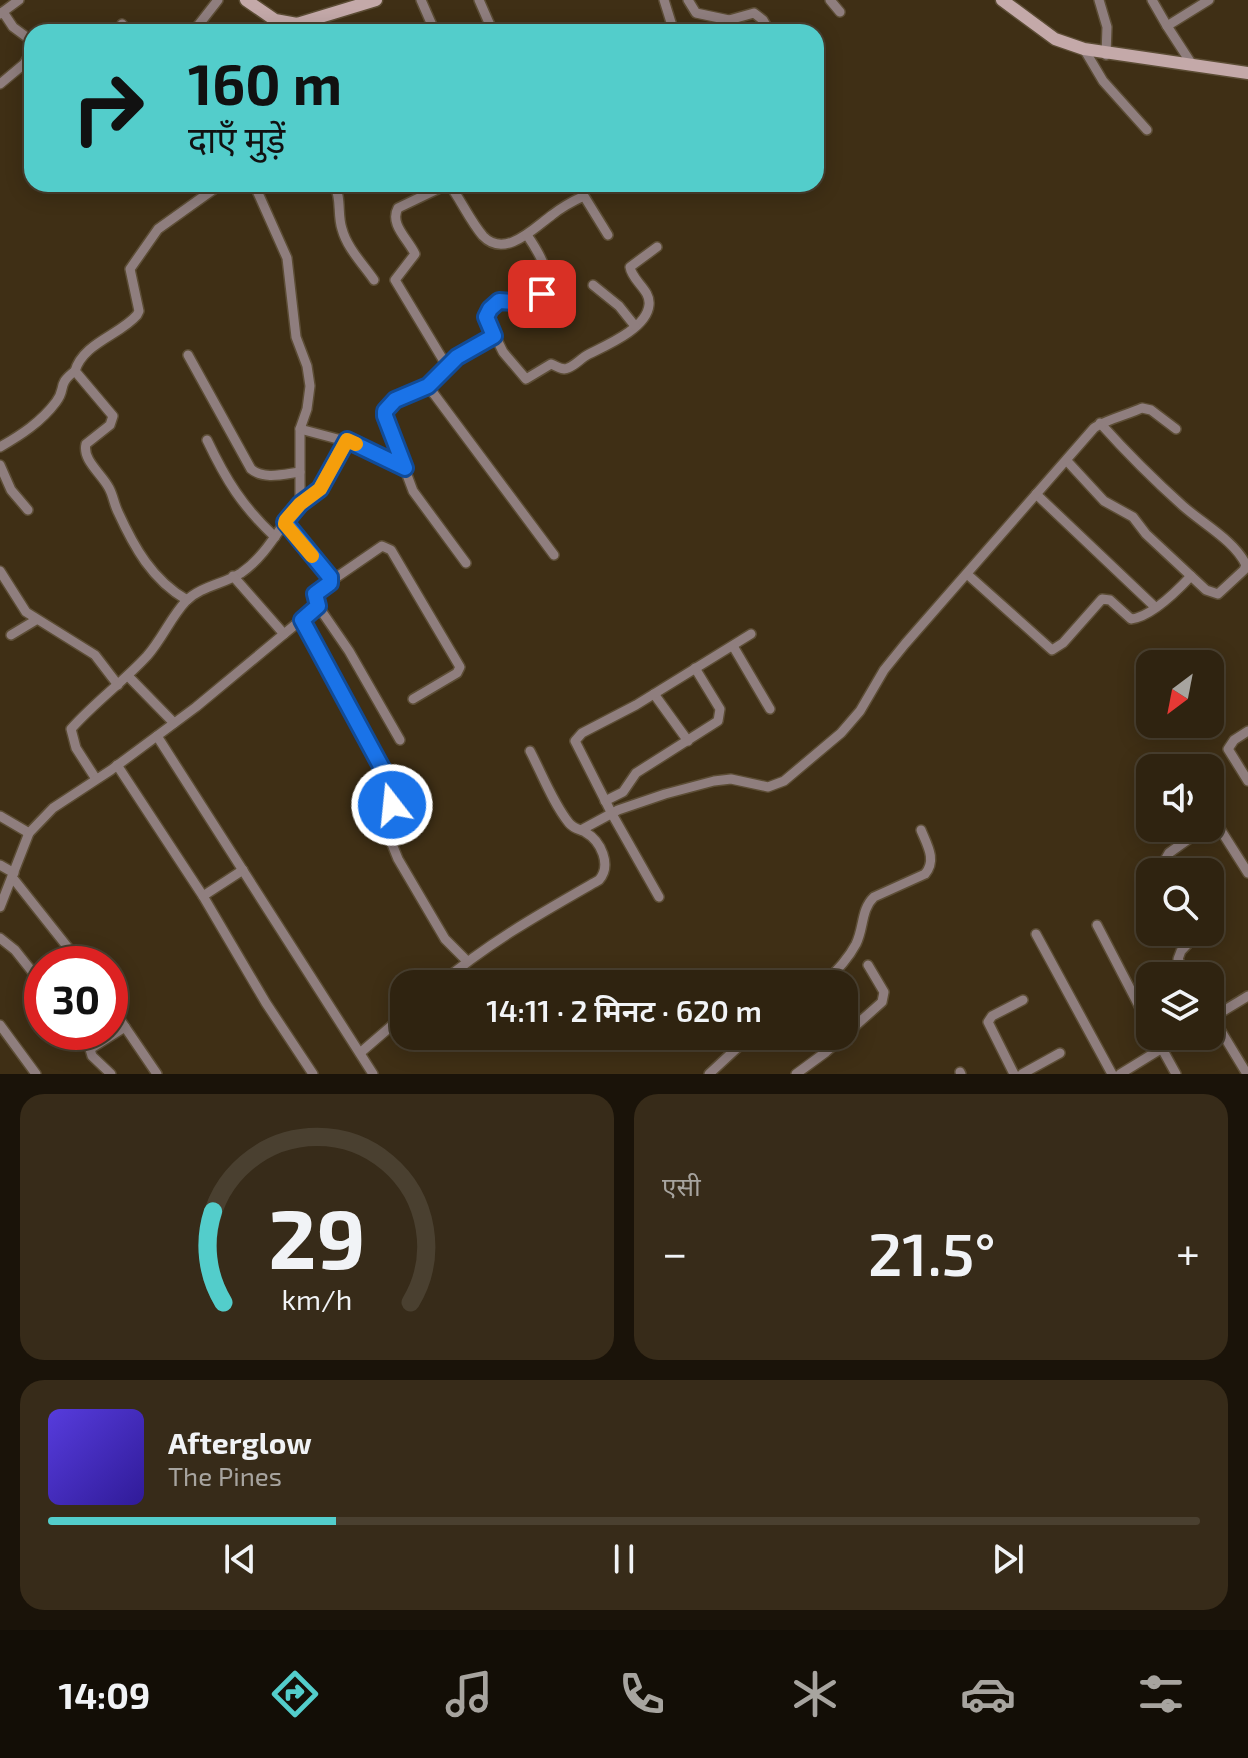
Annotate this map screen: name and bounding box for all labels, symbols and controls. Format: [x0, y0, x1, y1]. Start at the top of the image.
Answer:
text: 160 m [188, 49, 342, 116]
icon: right [56, 56, 160, 160]
text: दाएँ मुड़ें [188, 117, 285, 160]
pin [508, 260, 576, 328]
icon: arrive [520, 272, 564, 316]
north arrow [1136, 650, 1224, 738]
map controls [1136, 650, 1224, 1050]
button: sound [1136, 754, 1224, 842]
position arrow [350, 763, 434, 847]
button: search [1136, 858, 1224, 946]
speed limit sign: 30 [24, 946, 128, 1050]
button: layers [1136, 962, 1224, 1050]
text: 14:11 · 2 मिनट · 620 m [486, 992, 762, 1028]
text: एसी [662, 1170, 701, 1201]
text: 29 [268, 1186, 366, 1286]
text: 21.5° [868, 1216, 996, 1288]
text: − [662, 1225, 688, 1278]
text: + [1176, 1225, 1200, 1278]
text: km/h [282, 1281, 352, 1316]
text: Afterglow [168, 1424, 312, 1460]
text: The Pines [168, 1460, 282, 1491]
icon: previous [218, 1537, 262, 1581]
icon: pause [602, 1537, 646, 1581]
icon: next [986, 1537, 1030, 1581]
icon: directions [267, 1666, 323, 1722]
icon: music [441, 1666, 497, 1722]
icon: phone [614, 1666, 670, 1722]
icon: climate [787, 1666, 843, 1722]
icon: car [960, 1666, 1016, 1722]
icon: filters [1133, 1666, 1189, 1722]
text: 14:09 [59, 1673, 150, 1716]

